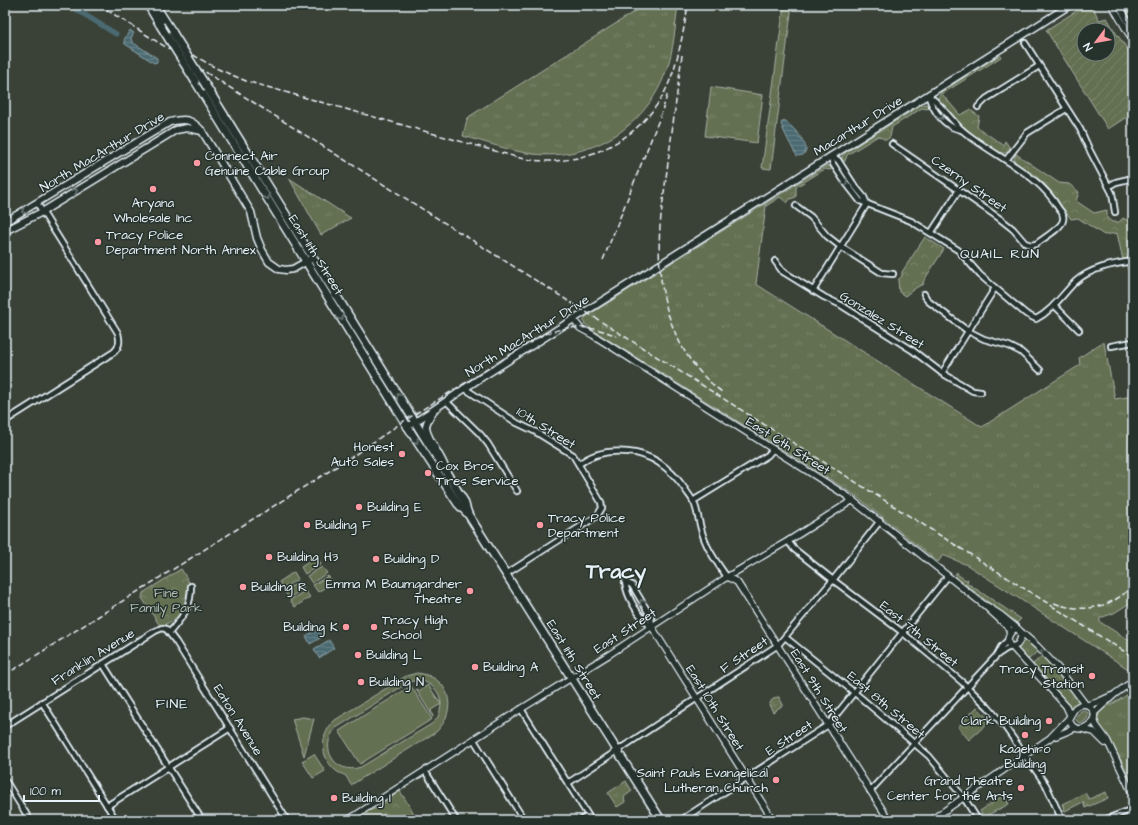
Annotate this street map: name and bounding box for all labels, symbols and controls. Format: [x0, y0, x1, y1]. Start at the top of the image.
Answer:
north arrow [1076, 22, 1116, 62]
text: N [1080, 40, 1096, 54]
street label: Macarthur Drive [810, 91, 906, 161]
street label: North MacArthur Drive [36, 108, 168, 196]
one-way arrow [937, 112, 944, 120]
place label: Connect Air Genuine Cable Group [205, 147, 330, 180]
street label: Czerny Street [927, 151, 1011, 218]
marker: Connect Air Genuine Cable Group [192, 158, 202, 168]
one-way arrow [840, 179, 848, 186]
marker: Aryana Wholesale Inc [148, 184, 158, 194]
one-way arrow [71, 189, 78, 196]
one-way arrow [263, 193, 270, 200]
place label: Aryana Wholesale Inc [113, 194, 193, 227]
one-way arrow [21, 206, 28, 214]
street label: East 11th Street [284, 211, 348, 299]
place label: Tracy Police Department North Annex [106, 226, 257, 259]
marker: Tracy Police Department North Annex [93, 237, 103, 247]
district label: QUAIL RUN [960, 244, 1040, 264]
street label: Gonzalez Street [836, 287, 928, 354]
street label: North MacArthur Drive [462, 291, 592, 381]
one-way arrow [337, 314, 344, 321]
one-way arrow [396, 393, 404, 400]
street label: 10th Street [513, 403, 580, 454]
street label: East 6th Street [742, 413, 834, 480]
one-way arrow [412, 437, 419, 444]
place label: Honest Auto Sales [331, 438, 395, 471]
marker: Honest Auto Sales [397, 449, 407, 459]
place label: Cox Bros Tires Service [436, 457, 519, 490]
marker: Cox Bros Tires Service [423, 468, 433, 478]
place label: Building E [367, 498, 422, 517]
marker: Building E [354, 502, 364, 512]
place label: Tracy Police Department [548, 509, 625, 542]
place label: Building F [315, 516, 371, 535]
marker: Building F [302, 520, 312, 530]
marker: Tracy Police Department [535, 520, 545, 530]
place label: Building H3 [277, 548, 339, 567]
place label: Building D [384, 550, 440, 569]
marker: Building H3 [264, 552, 274, 562]
marker: Building D [371, 554, 381, 564]
district label: Tracy [585, 557, 647, 589]
place label: Emma M Baumgardner Theatre [326, 575, 462, 608]
place label: Building R [251, 578, 307, 597]
marker: Building R [238, 582, 248, 592]
park label: Fine Family Park [130, 584, 202, 618]
marker: Emma M Baumgardner Theatre [465, 586, 475, 596]
street label: East 7th Street [876, 597, 963, 672]
one-way arrow [639, 599, 647, 606]
street label: East Street [590, 604, 660, 658]
place label: Tracy High School [382, 611, 448, 644]
street label: East 11th Street [542, 616, 606, 704]
place label: Building K [283, 618, 338, 637]
marker: Building K [341, 622, 351, 632]
marker: Tracy High School [369, 622, 379, 632]
street label: Franklin Avenue [48, 624, 138, 690]
street label: F Street [716, 632, 772, 678]
place label: Building L [366, 646, 422, 665]
street label: East 9th Street [786, 646, 852, 737]
one-way arrow [1040, 649, 1047, 657]
marker: Building L [353, 650, 363, 660]
place label: Building A [483, 658, 539, 677]
place label: Tracy Transit Station [999, 660, 1085, 693]
marker: Building A [470, 662, 480, 672]
street label: East 10th Street [681, 662, 749, 755]
street label: East 8th Street [843, 667, 929, 743]
marker: Tracy Transit Station [1087, 671, 1097, 681]
place label: Building N [369, 673, 424, 692]
marker: Building N [356, 677, 366, 687]
street label: Eaton Avenue [209, 681, 267, 759]
district label: FINE [156, 694, 188, 714]
place label: Clark Building [961, 712, 1041, 731]
street label: E Street [762, 716, 817, 760]
marker: Clark Building [1044, 716, 1054, 726]
marker: Kagehiro Building [1020, 730, 1030, 740]
place label: Kagehiro Building [999, 740, 1051, 774]
place label: Saint Pauls Evangelical Lutheran Church [637, 764, 769, 797]
place label: Grand Theatre Center for the Arts [887, 772, 1013, 805]
marker: Saint Pauls Evangelical Lutheran Church [771, 775, 781, 785]
scale bar [24, 777, 99, 803]
text: 100 m [30, 783, 61, 800]
marker: Grand Theatre Center for the Arts [1016, 783, 1026, 793]
place label: Building I [342, 789, 391, 808]
marker: Building I [329, 793, 339, 803]

